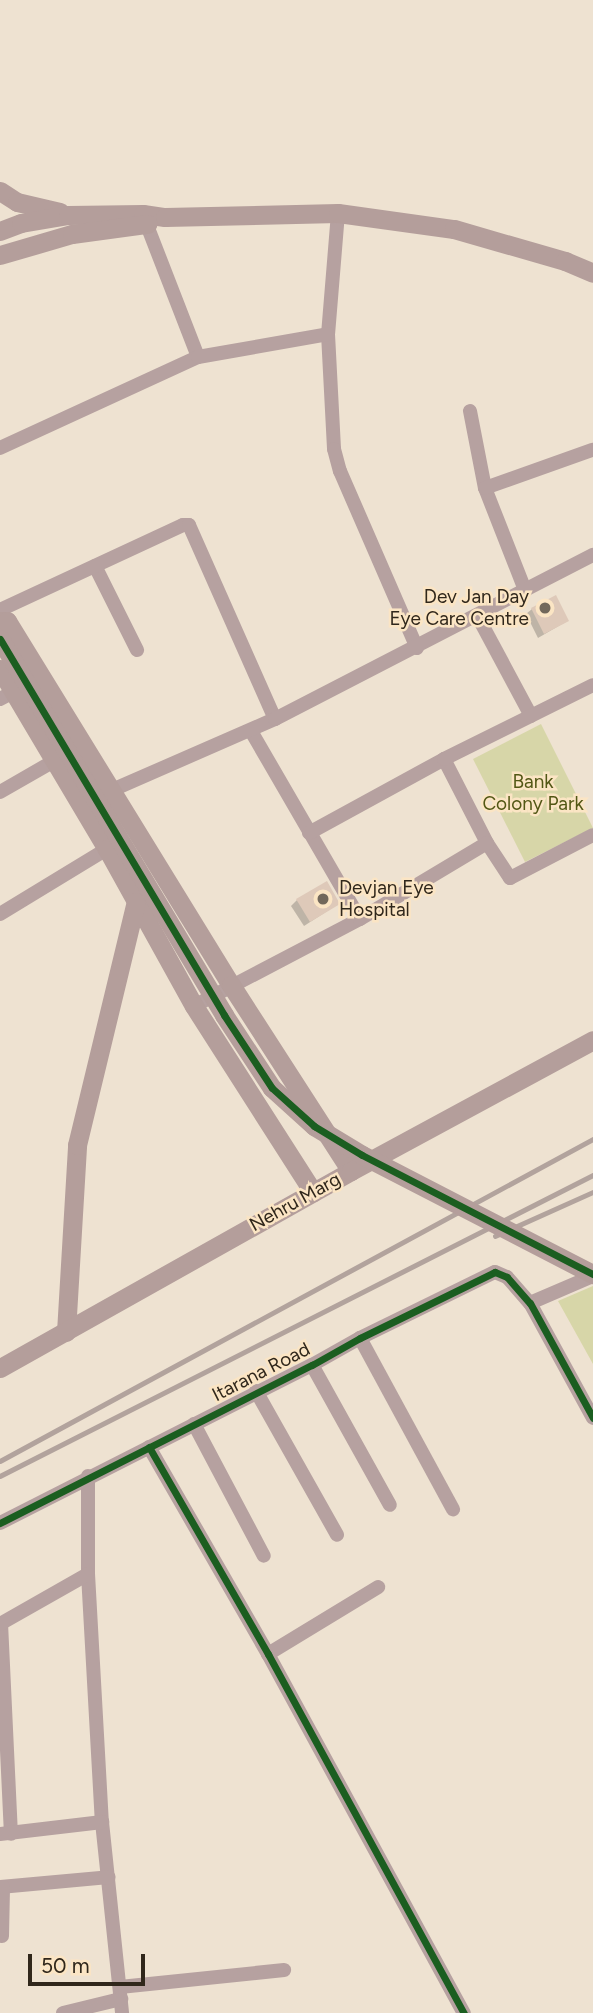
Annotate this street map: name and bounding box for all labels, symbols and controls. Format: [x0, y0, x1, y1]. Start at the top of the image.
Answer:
place label: Dev Jan Day Eye Care Centre [389, 586, 529, 630]
marker: Dev Jan Day Eye Care Centre [535, 598, 555, 618]
park label: Bank Colony Park [482, 771, 584, 815]
place label: Devjan Eye Hospital [339, 877, 434, 921]
marker: Devjan Eye Hospital [313, 889, 333, 909]
street label: Nehru Marg [245, 1168, 345, 1236]
street label: Itarana Road [208, 1338, 314, 1406]
scale bar [32, 1940, 149, 1984]
text: 50 m [41, 1953, 90, 1978]

